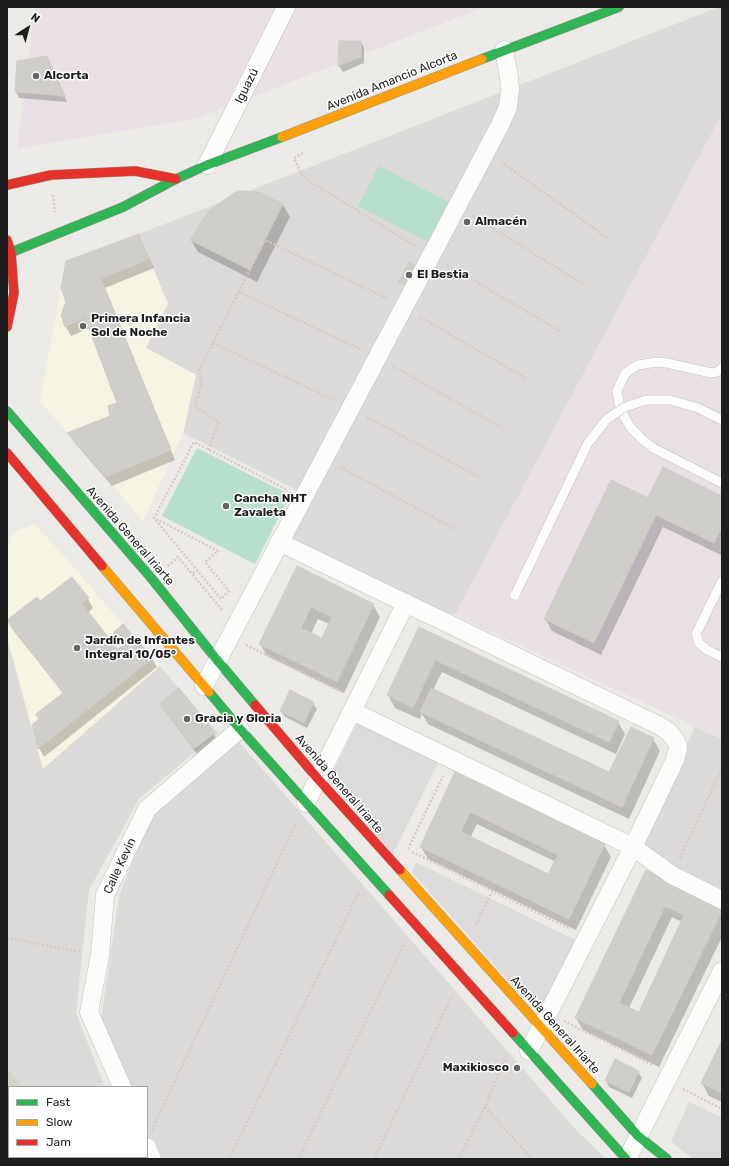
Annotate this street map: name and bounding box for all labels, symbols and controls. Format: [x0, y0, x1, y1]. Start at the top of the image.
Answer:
north arrow [8, 8, 48, 48]
text: N [28, 10, 42, 25]
street label: Avenida Amancio Alcorta [324, 48, 460, 114]
street label: Iguazú [232, 66, 262, 106]
place label: Alcorta [44, 69, 89, 83]
marker: Alcorta [31, 71, 41, 81]
place label: Almacén [475, 215, 527, 229]
marker: Almacén [462, 217, 472, 227]
place label: El Bestia [417, 268, 469, 282]
marker: El Bestia [404, 270, 414, 280]
place label: Primera Infancia Sol de Noche [91, 312, 190, 340]
marker: Primera Infancia Sol de Noche [78, 321, 88, 331]
street label: Avenida General Iriarte [83, 483, 177, 589]
place label: Cancha NHT Zavaleta [234, 492, 307, 520]
marker: Cancha NHT Zavaleta [221, 501, 231, 511]
place label: Jardín de Infantes Integral 10/05° [85, 634, 195, 662]
marker: Jardín de Infantes Integral 10/05° [72, 643, 82, 653]
place label: Gracia y Gloria [195, 712, 281, 726]
marker: Gracia y Gloria [182, 714, 192, 724]
street label: Avenida General Iriarte [292, 731, 386, 837]
street label: Calle Kevin [101, 836, 139, 896]
street label: Avenida General Iriarte [507, 973, 603, 1077]
place label: Maxikiosco [443, 1061, 509, 1075]
marker: Maxikiosco [512, 1063, 522, 1073]
legend [8, 1086, 148, 1158]
text: Fast [46, 1095, 70, 1109]
text: Slow [46, 1115, 73, 1129]
text: Jam [46, 1135, 71, 1149]

